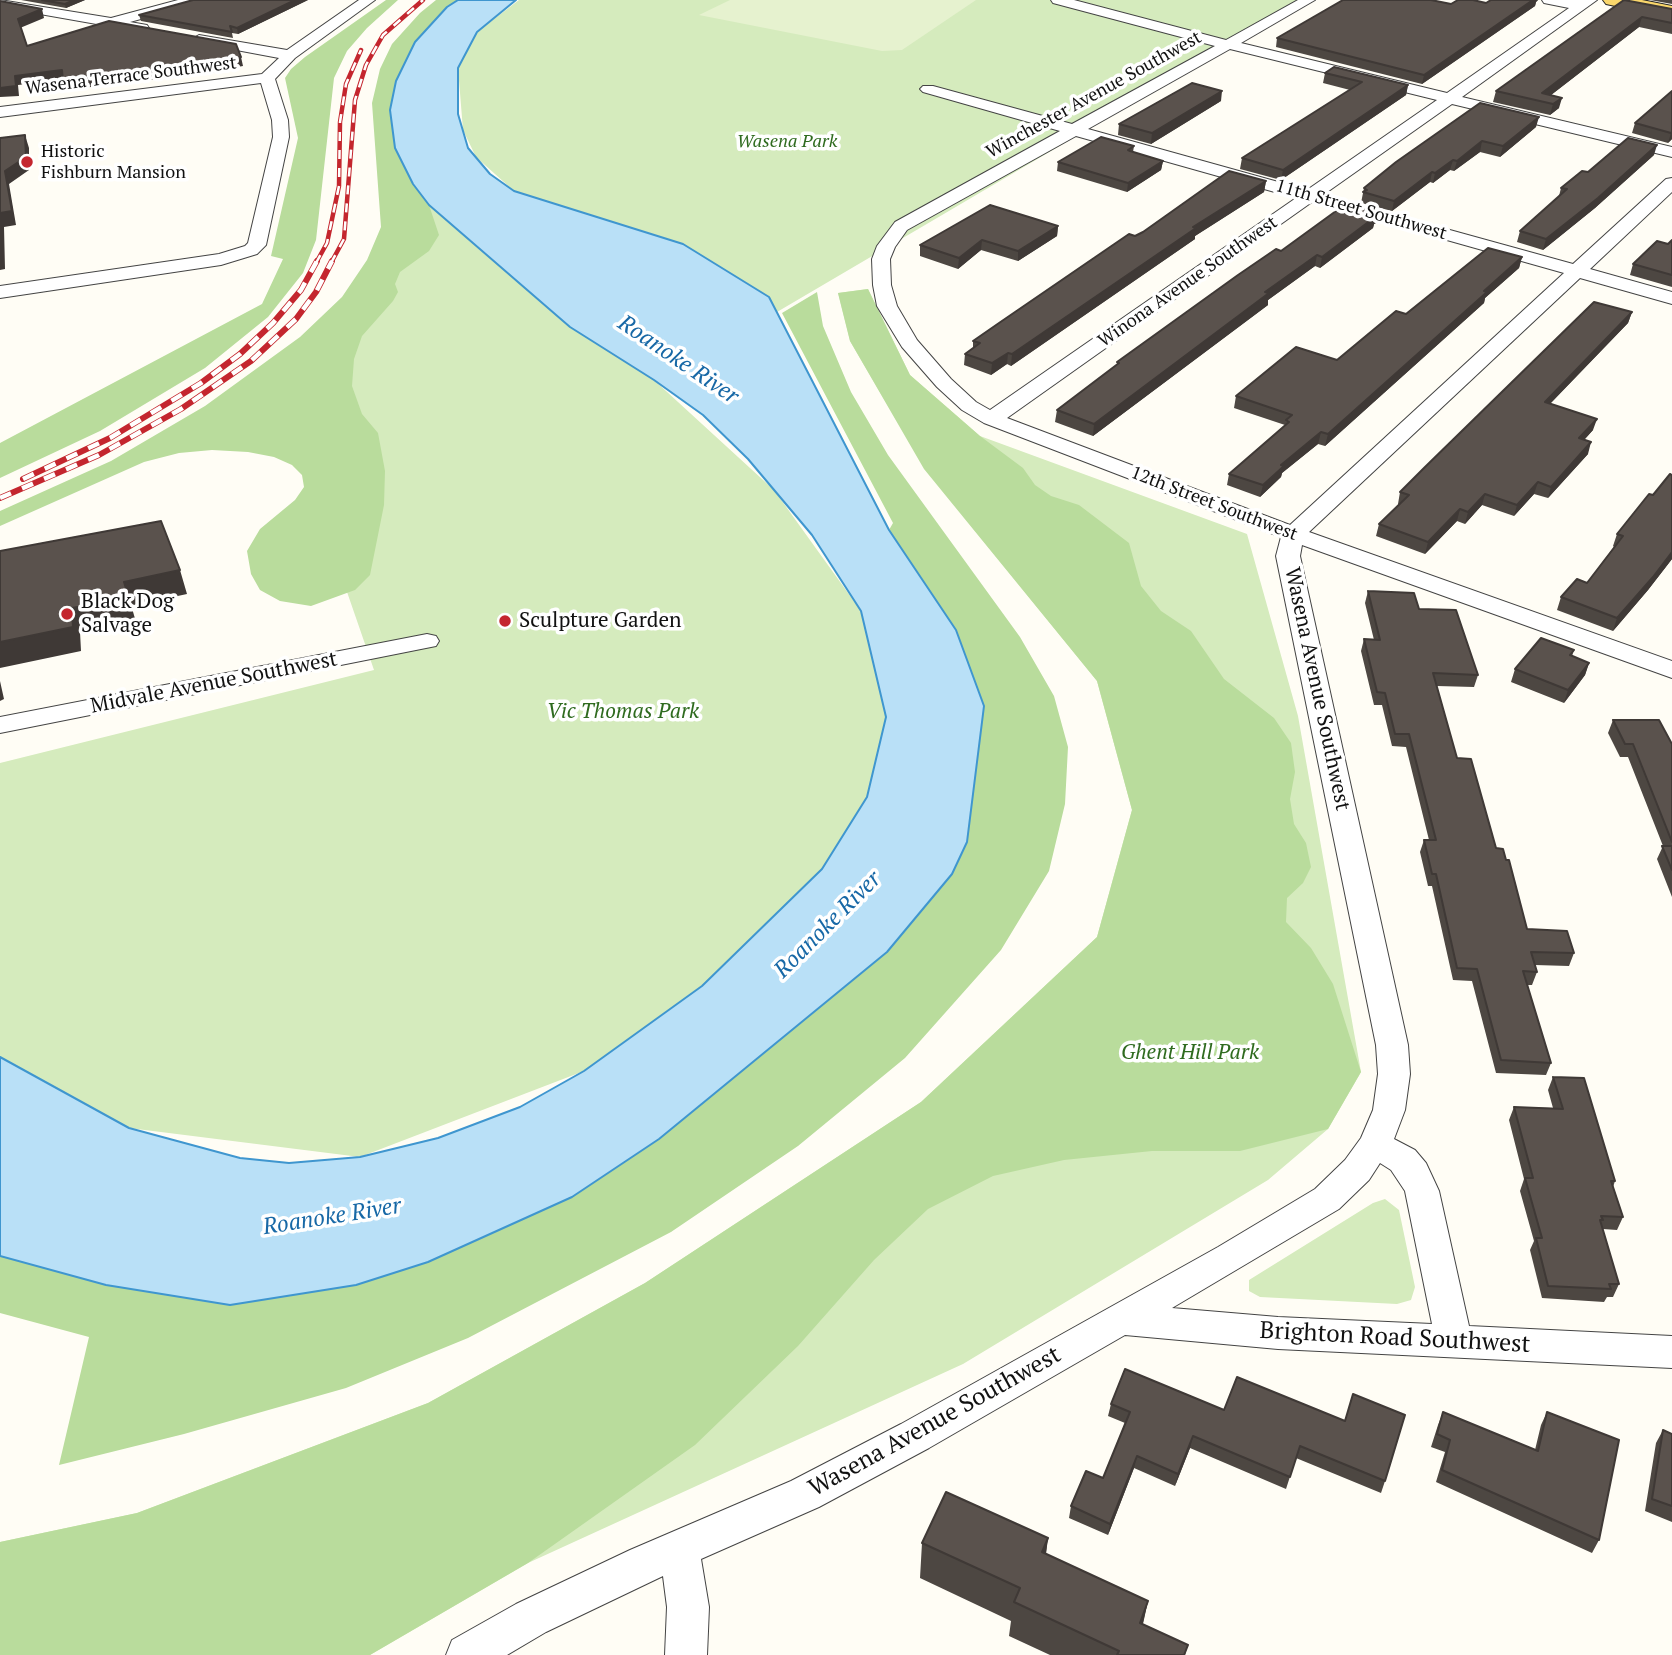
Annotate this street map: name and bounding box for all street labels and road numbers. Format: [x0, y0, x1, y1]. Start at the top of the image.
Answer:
street label: Winchester Avenue Southwest [983, 27, 1205, 163]
street label: Wasena Terrace Southwest [24, 52, 238, 100]
street label: 11th Street Southwest [1273, 175, 1449, 245]
street label: Winona Avenue Southwest [1094, 212, 1282, 352]
street label: 12th Street Southwest [1128, 462, 1300, 546]
street label: Wasena Avenue Southwest [1279, 565, 1355, 813]
street label: Midvale Avenue Southwest [88, 647, 340, 719]
street label: Brighton Road Southwest [1259, 1317, 1531, 1359]
street label: Wasena Avenue Southwest [804, 1341, 1066, 1503]

